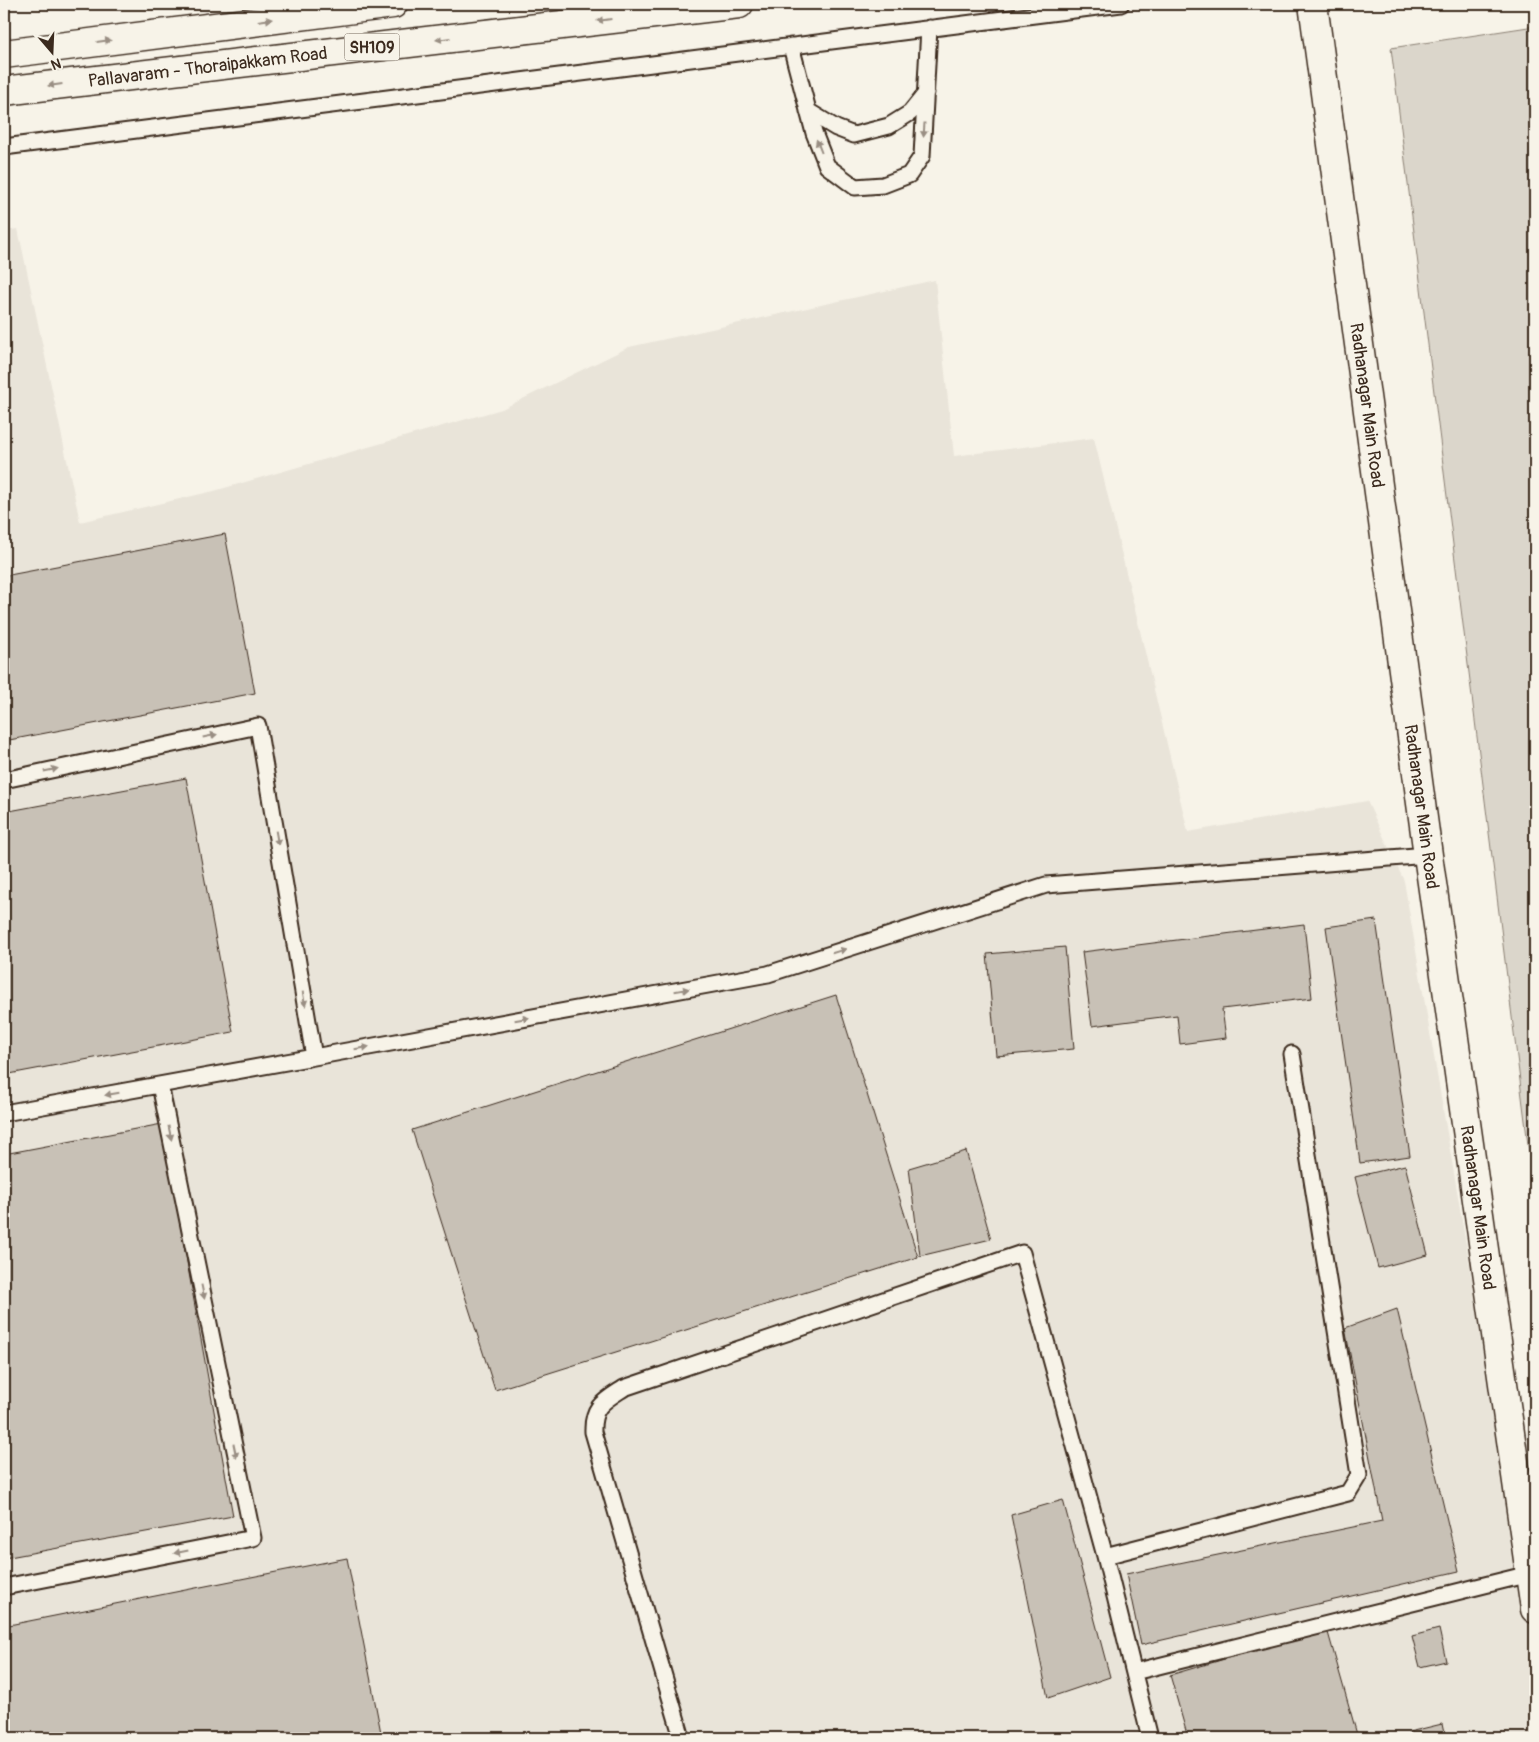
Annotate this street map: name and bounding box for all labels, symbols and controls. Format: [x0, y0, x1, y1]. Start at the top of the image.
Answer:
one-way arrow [258, 16, 274, 24]
one-way arrow [596, 16, 612, 24]
north arrow [28, 28, 78, 78]
road number: SH109 [344, 34, 400, 61]
one-way arrow [434, 35, 450, 43]
one-way arrow [96, 37, 112, 45]
street label: Pallavaram - Thoraipakkam Road [87, 42, 329, 93]
text: N [49, 54, 63, 73]
one-way arrow [47, 81, 63, 89]
one-way arrow [920, 122, 928, 138]
one-way arrow [815, 138, 823, 153]
street label: Radhanagar Main Road [1344, 322, 1389, 489]
street label: Radhanagar Main Road [1398, 723, 1444, 891]
one-way arrow [203, 732, 218, 740]
one-way arrow [44, 766, 59, 774]
one-way arrow [273, 831, 281, 847]
one-way arrow [832, 947, 847, 955]
one-way arrow [674, 985, 690, 993]
one-way arrow [301, 991, 309, 1007]
one-way arrow [514, 1015, 529, 1023]
one-way arrow [354, 1044, 370, 1052]
one-way arrow [104, 1090, 120, 1098]
street label: Radhanagar Main Road [1455, 1124, 1501, 1292]
one-way arrow [166, 1125, 174, 1141]
one-way arrow [199, 1285, 207, 1300]
one-way arrow [232, 1444, 240, 1460]
one-way arrow [173, 1549, 189, 1557]

